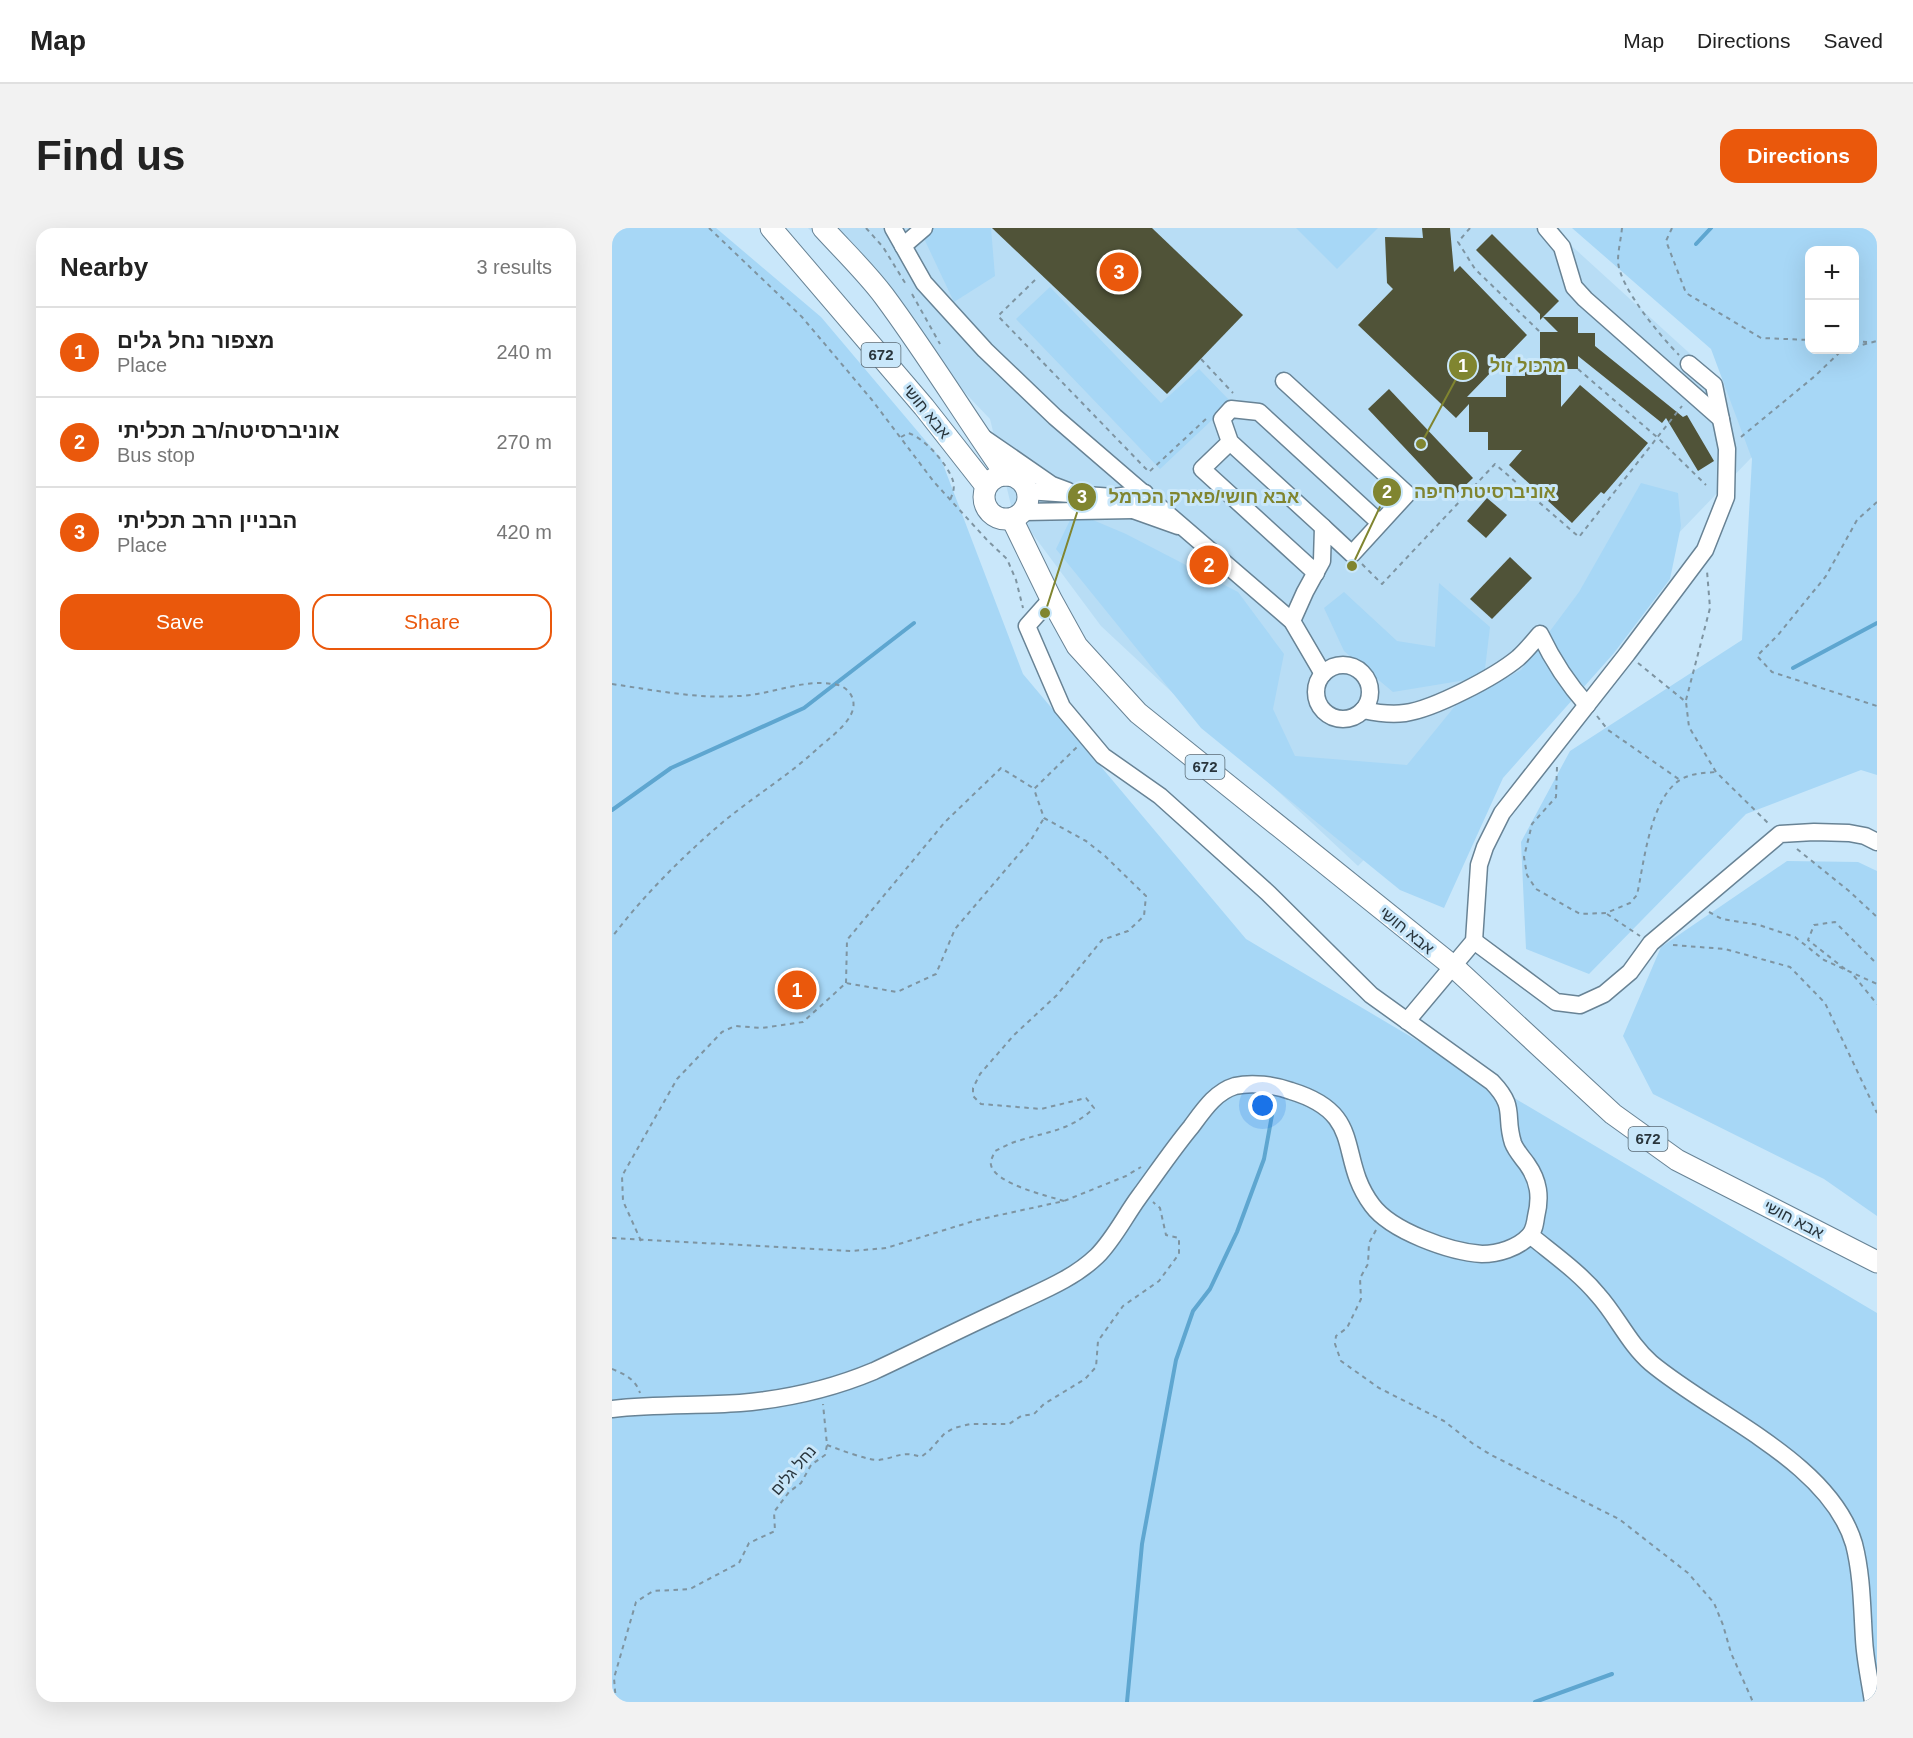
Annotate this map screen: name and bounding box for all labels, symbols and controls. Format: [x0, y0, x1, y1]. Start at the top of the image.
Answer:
text: Map [30, 25, 86, 56]
text: Map [1623, 29, 1664, 52]
text: Directions [1697, 29, 1790, 52]
text: Saved [1823, 29, 1883, 52]
button: Directions [1720, 129, 1877, 183]
text: Find us [36, 132, 185, 179]
map controls [1805, 246, 1859, 354]
button: + [1805, 246, 1859, 300]
pin: 3 [1100, 250, 1138, 294]
text: Nearby [60, 252, 148, 282]
text: 3 results [476, 256, 552, 278]
button: − [1805, 300, 1859, 354]
text: מצפור נחל גלים [117, 328, 274, 353]
text: 1 [74, 341, 85, 363]
text: 240 m [496, 341, 552, 363]
road number: 672 [862, 343, 900, 367]
callout: מרכול זול [1448, 348, 1578, 384]
text: Place [117, 354, 167, 376]
text: 1 [1458, 356, 1468, 376]
text: מרכול זול [1490, 356, 1566, 376]
street label: אבא חושי [900, 381, 954, 442]
text: אוניברסיטה/רב תכליתי [117, 418, 340, 443]
text: 2 [74, 431, 85, 453]
text: 270 m [496, 431, 552, 453]
text: Bus stop [117, 444, 195, 466]
callout: אוניברסיטת חיפה [1372, 474, 1568, 510]
callout: אבא חושי/פארק הכרמל [1067, 479, 1312, 515]
text: 2 [1382, 482, 1392, 502]
text: אוניברסיטת חיפה [1414, 482, 1556, 502]
text: 3 [1077, 487, 1087, 507]
text: אבא חושי/פארק הכרמל [1109, 487, 1299, 507]
text: הבניין הרב תכליתי [117, 508, 297, 533]
text: 3 [74, 521, 85, 543]
text: 420 m [496, 521, 552, 543]
text: Place [117, 534, 167, 556]
pin: 2 [1190, 542, 1228, 588]
button: Save [60, 594, 300, 650]
button: Share [312, 594, 552, 650]
road number: 672 [1186, 755, 1224, 779]
street label: אבא חושי [1376, 903, 1437, 957]
pin: 1 [778, 968, 816, 1012]
your location [1248, 1091, 1277, 1120]
road number: 672 [1628, 1127, 1668, 1151]
street label: אבא חושי [1761, 1197, 1826, 1242]
street label: נחל גלים [768, 1442, 819, 1498]

